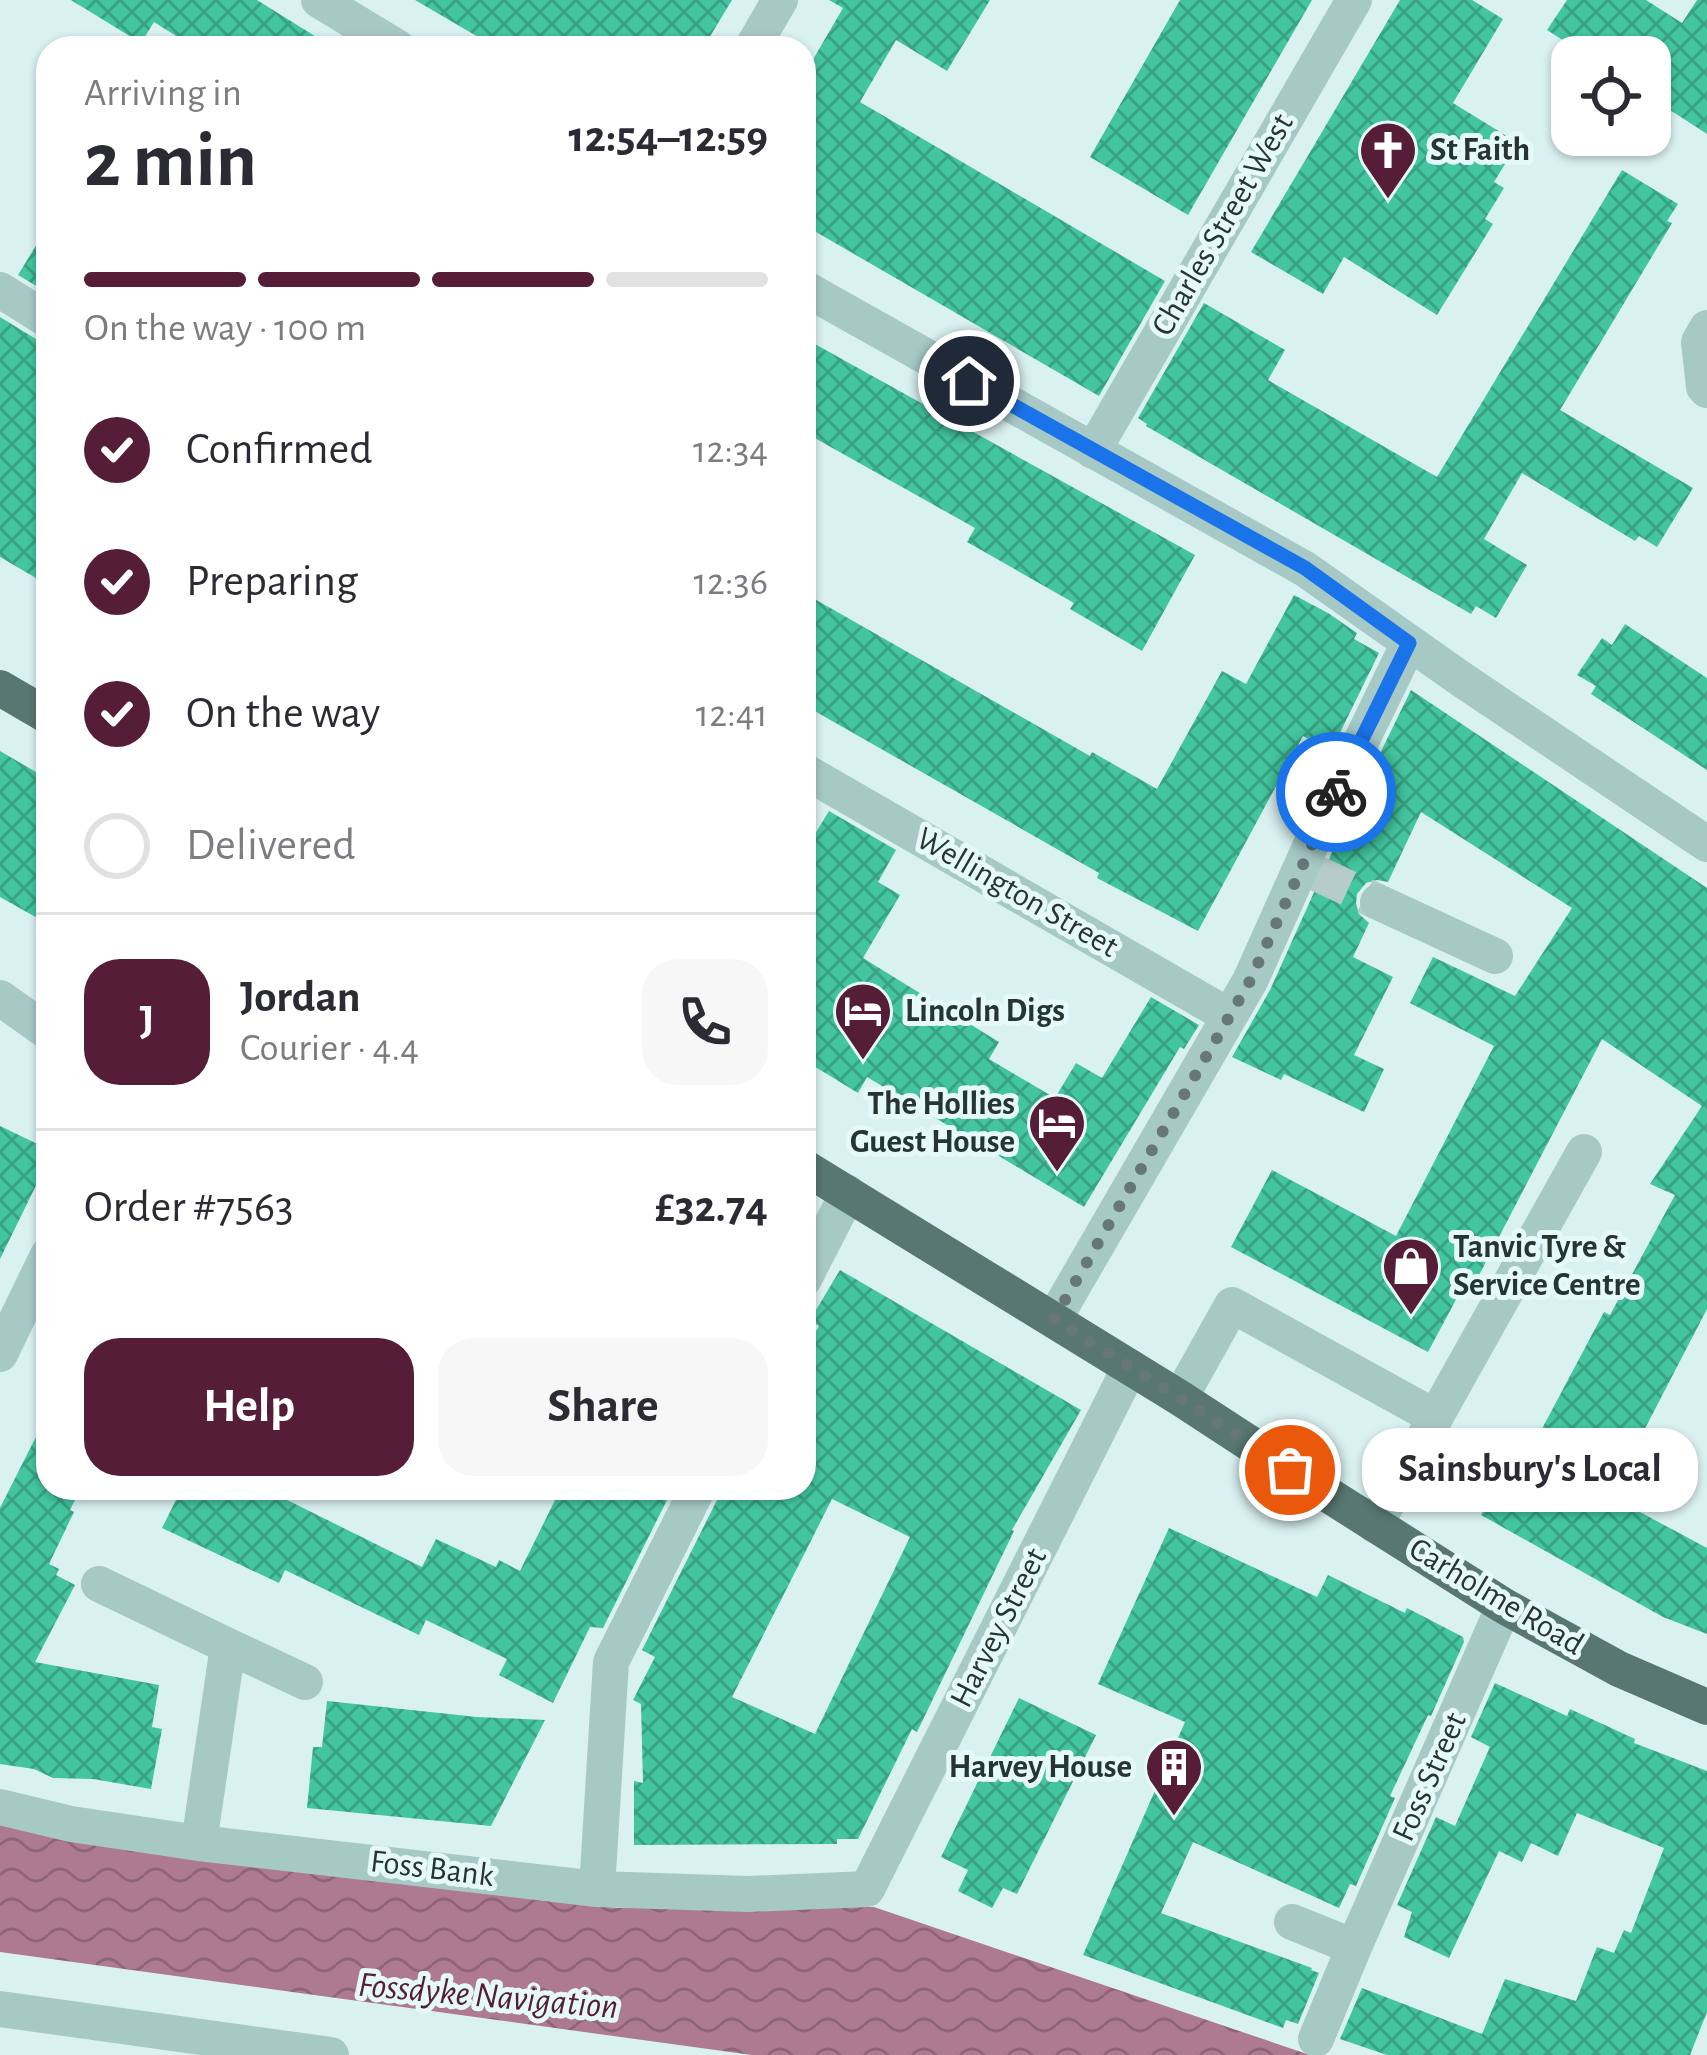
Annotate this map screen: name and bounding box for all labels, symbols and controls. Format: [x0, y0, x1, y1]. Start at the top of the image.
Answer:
map controls [1551, 36, 1671, 156]
button: locate [1551, 36, 1671, 156]
text: Arriving in [84, 74, 242, 113]
street label: Charles Street West [1146, 108, 1300, 342]
text: 12:54–12:59 [569, 115, 768, 160]
church icon: St Faith [1357, 119, 1419, 201]
text: 2 min [84, 123, 257, 201]
place label: St Faith [1430, 134, 1530, 167]
text: On the way · 100 m [84, 309, 366, 348]
pin [918, 330, 1020, 432]
icon: home [936, 348, 1002, 414]
icon: check [84, 417, 150, 483]
text: Confirmed [186, 427, 372, 472]
text: 12:34 [693, 431, 768, 470]
icon: check [84, 549, 150, 615]
text: Preparing [186, 559, 358, 604]
text: 12:36 [694, 563, 768, 602]
icon: check [84, 681, 150, 747]
text: On the way [186, 691, 380, 736]
text: 12:41 [696, 695, 768, 734]
courier [1276, 732, 1396, 852]
icon: bike [1303, 759, 1369, 825]
street label: Wellington Street [911, 822, 1124, 964]
text: Delivered [186, 823, 355, 868]
button: phone [642, 959, 768, 1085]
text: Jordan [240, 975, 361, 1020]
hotel icon: Lincoln Digs [832, 980, 894, 1062]
place label: Lincoln Digs [905, 995, 1065, 1028]
text: J [139, 999, 155, 1044]
text: Courier · 4.4 [240, 1029, 419, 1068]
place label: The Hollies Guest House [850, 1088, 1015, 1159]
hotel icon: The Hollies Guest House [1026, 1092, 1088, 1174]
text: Order #7563 [84, 1185, 294, 1230]
text: £32.74 [655, 1185, 768, 1230]
place label: Tanvic Tyre & Service Centre [1453, 1231, 1641, 1302]
shop icon: Tanvic Tyre & Service Centre [1380, 1235, 1442, 1317]
button: Help [84, 1338, 414, 1476]
button: Share [438, 1338, 768, 1476]
pin [1239, 1419, 1341, 1521]
callout: Sainsbury's Local [1362, 1428, 1698, 1512]
icon: bag [1257, 1437, 1323, 1503]
text: Sainsbury's Local [1398, 1450, 1662, 1489]
street label: Carholme Road [1403, 1532, 1589, 1662]
street label: Harvey Street [945, 1543, 1053, 1713]
street label: Foss Street [1387, 1707, 1473, 1846]
building icon: Harvey House [1143, 1736, 1205, 1818]
place label: Harvey House [949, 1751, 1132, 1784]
street label: Foss Bank [368, 1845, 496, 1893]
water label: Fossdyke Navigation [357, 1967, 619, 2025]

